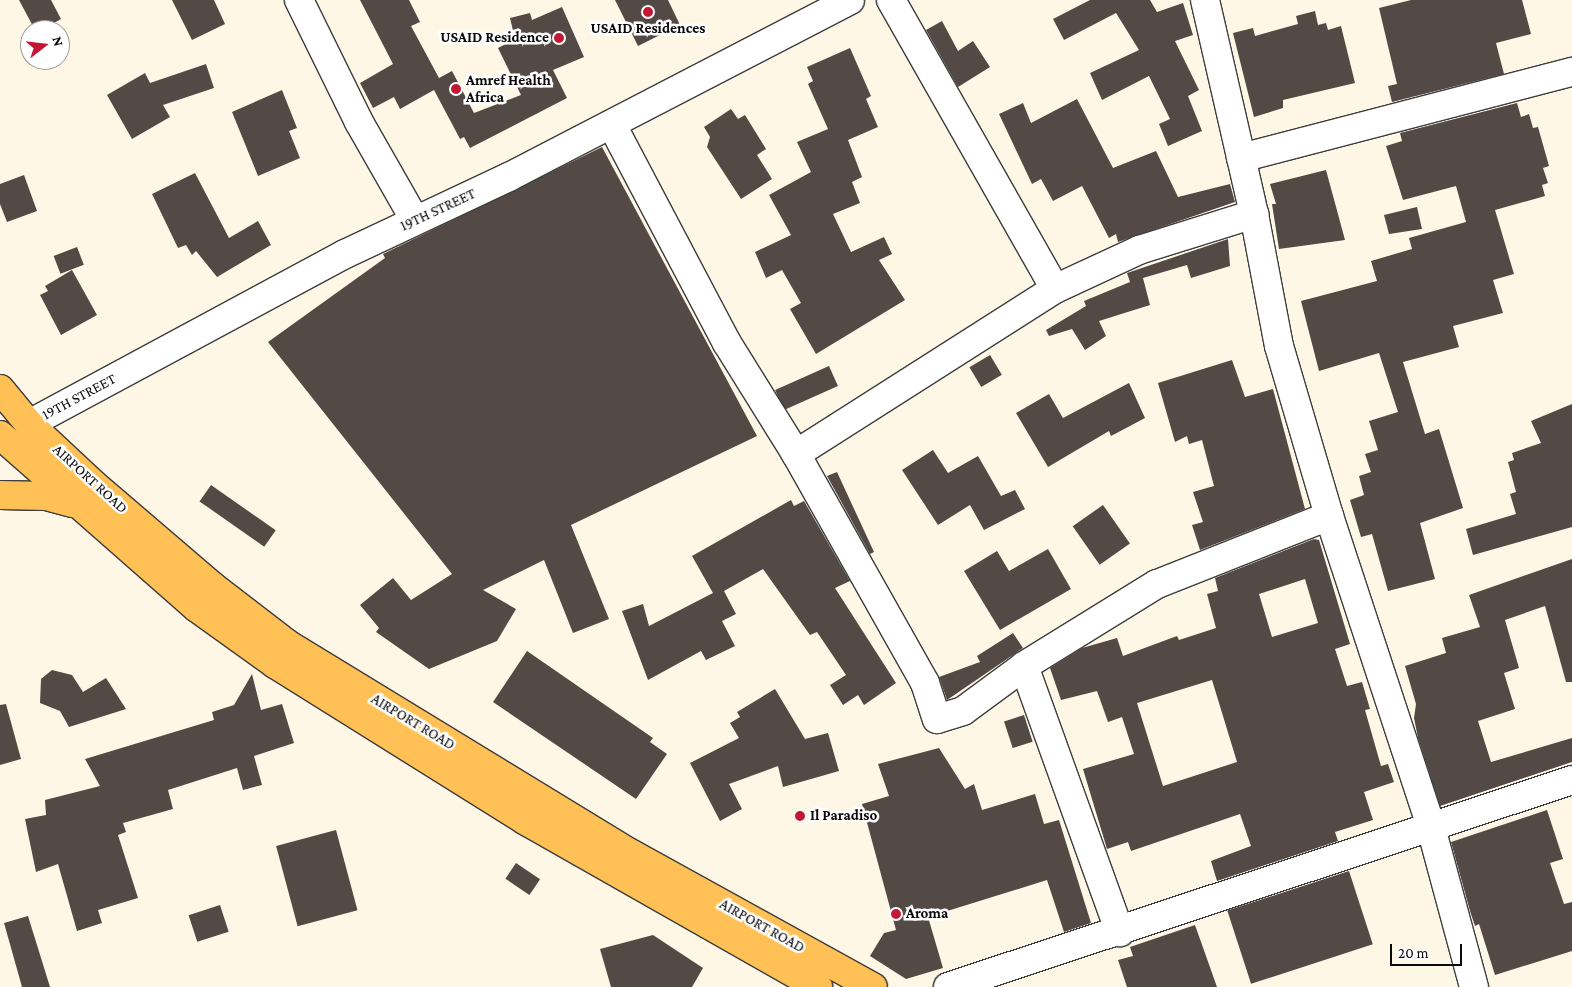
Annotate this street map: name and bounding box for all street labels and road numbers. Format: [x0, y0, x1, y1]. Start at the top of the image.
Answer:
street label: 19TH STREET [397, 185, 479, 235]
street label: 19TH STREET [39, 370, 119, 424]
street label: AIRPORT ROAD [49, 441, 131, 517]
street label: AIRPORT ROAD [368, 690, 458, 754]
street label: AIRPORT ROAD [716, 895, 808, 957]

